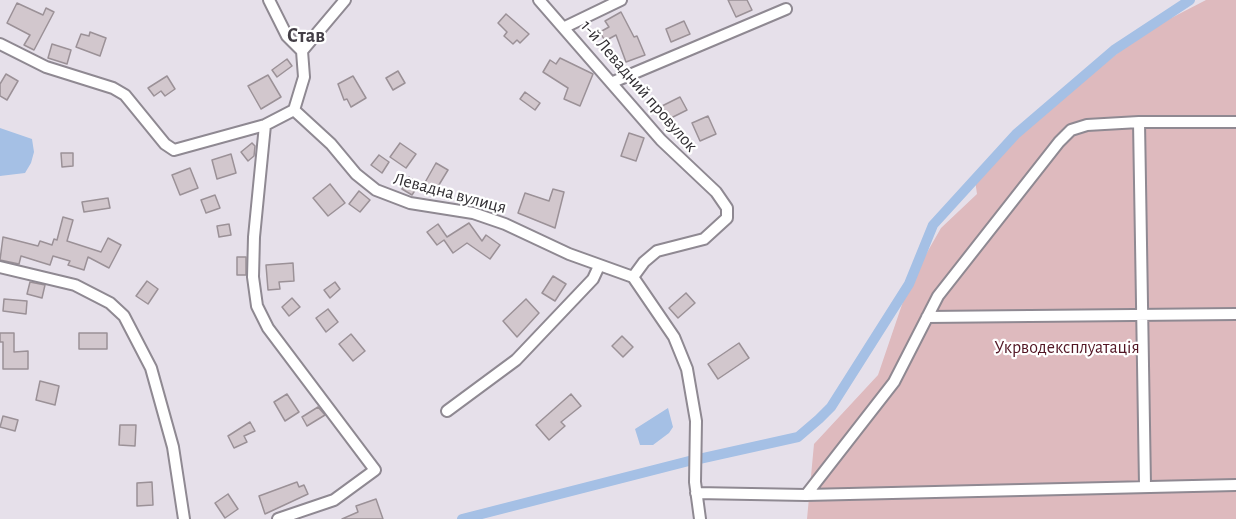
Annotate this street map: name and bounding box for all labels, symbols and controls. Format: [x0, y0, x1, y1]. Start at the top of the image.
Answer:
street label: 1-й Левадний провулок [576, 16, 702, 156]
district label: Став [287, 24, 325, 48]
street label: Левадна вулиця [391, 168, 509, 218]
park label: Укрводексплуатація [994, 337, 1140, 359]

